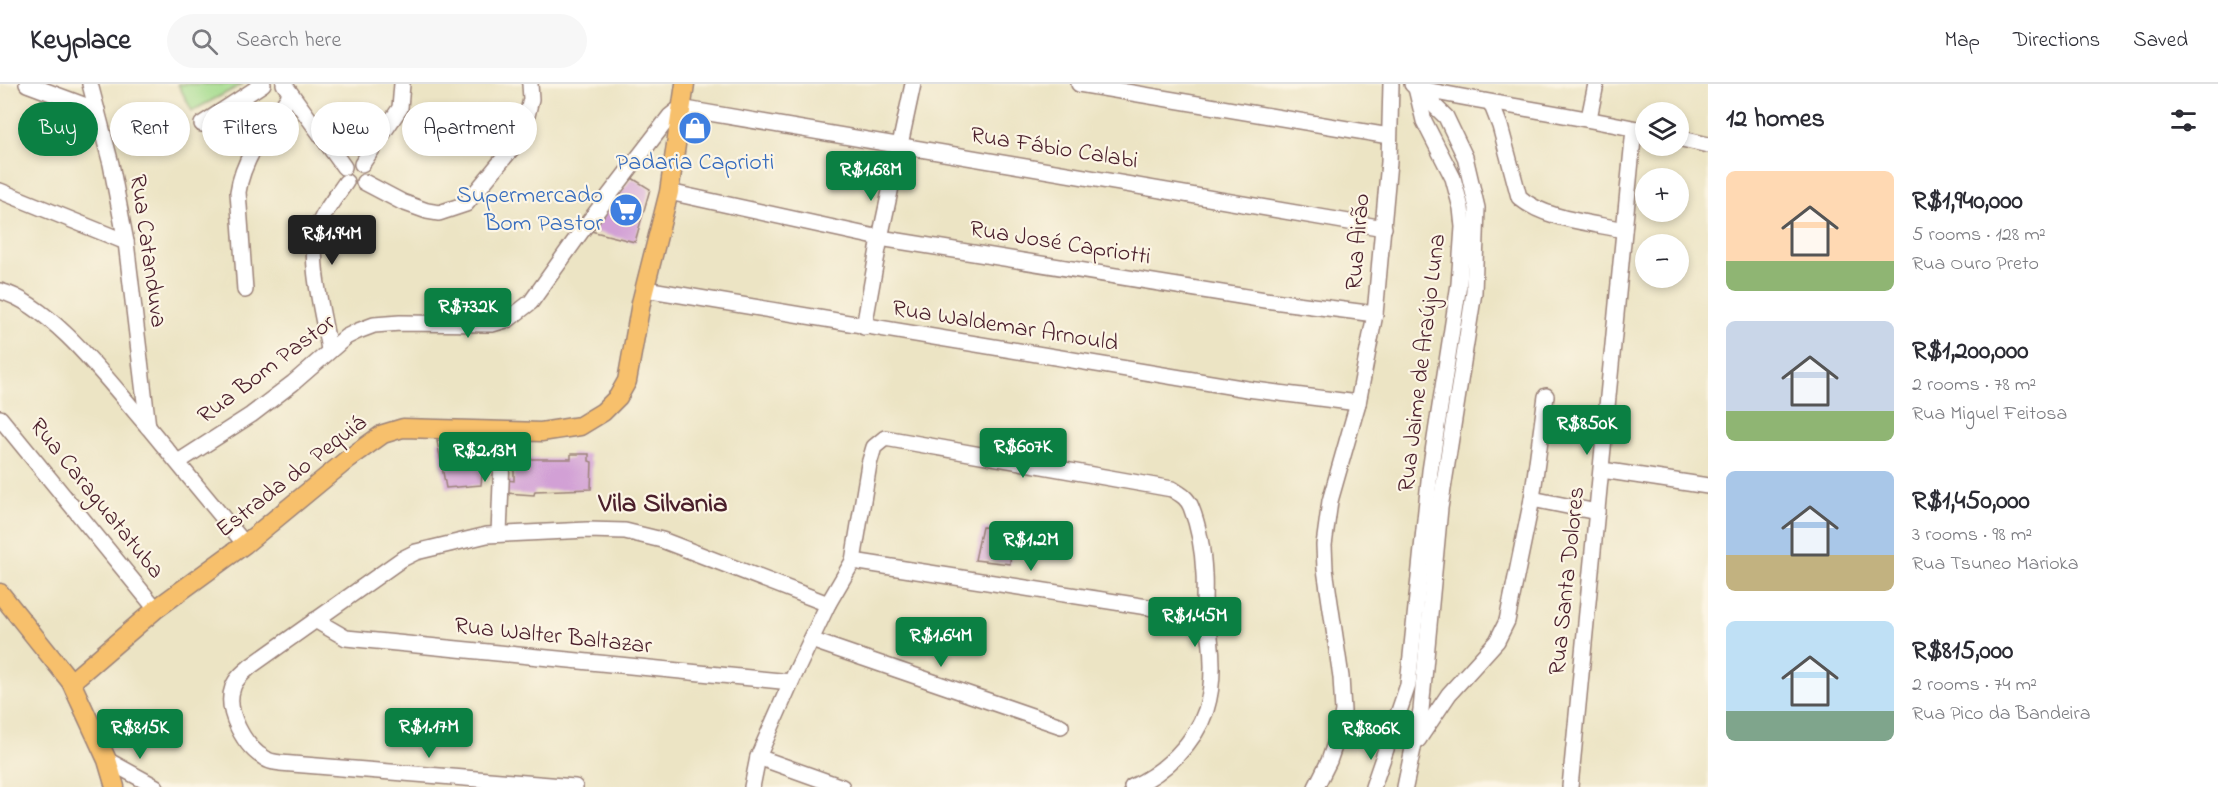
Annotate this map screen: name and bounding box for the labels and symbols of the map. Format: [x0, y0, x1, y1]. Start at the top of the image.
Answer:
shop icon: Padaria Caprioti [677, 110, 713, 146]
street label: Rua Fábio Calabi [968, 118, 1140, 180]
place label: Padaria Caprioti [616, 146, 774, 181]
pin: R$1.68M [816, 151, 926, 202]
street label: Rua Catanduva [119, 172, 175, 330]
place label: Supermercado Bom Pastor [456, 179, 604, 242]
supermarket icon: Supermercado Bom Pastor [608, 192, 644, 228]
street label: Rua Airão [1337, 192, 1381, 292]
street label: Rua José Capriotti [967, 212, 1153, 276]
pin: R$1.94M [277, 215, 387, 266]
street label: Rua Jaime de Araújo Luna [1390, 232, 1456, 494]
pin: R$732K [419, 288, 517, 339]
street label: Rua Waldemar Arnould [889, 292, 1121, 362]
street label: Rua Bom Pastor [191, 306, 344, 434]
pin: R$850K [1538, 405, 1636, 456]
street label: Estrada do Pequiá [209, 407, 375, 547]
street label: Rua Caraguatatuba [20, 411, 172, 587]
pin: R$607K [974, 428, 1072, 479]
pin: R$2.13M [430, 432, 540, 483]
district label: Vila Silvania [597, 485, 728, 524]
street label: Rua Santa Dolores [1541, 485, 1595, 677]
pin: R$1.2M [982, 521, 1080, 572]
pin: R$1.45M [1140, 597, 1250, 648]
street label: Rua Walter Baltazar [453, 609, 654, 665]
pin: R$1.64M [886, 617, 996, 668]
pin: R$1.17M [374, 708, 484, 759]
pin: R$815K [91, 709, 189, 760]
pin: R$806K [1322, 710, 1420, 761]

